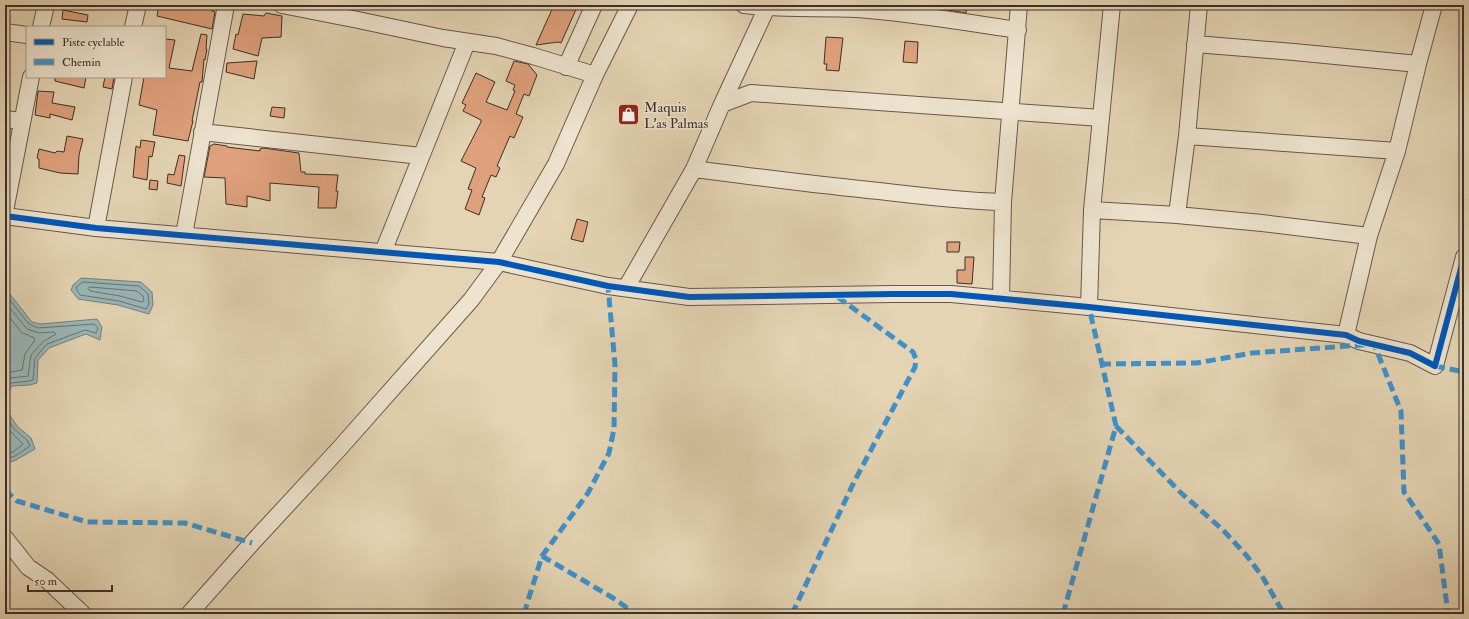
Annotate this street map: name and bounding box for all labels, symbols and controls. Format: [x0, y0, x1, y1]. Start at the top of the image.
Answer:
legend [26, 26, 166, 78]
text: Piste cyclable [62, 35, 124, 50]
text: Chemin [62, 55, 101, 70]
place label: Maquis L'as Palmas [644, 99, 709, 132]
shop icon: Maquis L'as Palmas [615, 102, 641, 128]
scale bar [28, 567, 112, 593]
text: 50 m [34, 574, 58, 589]

